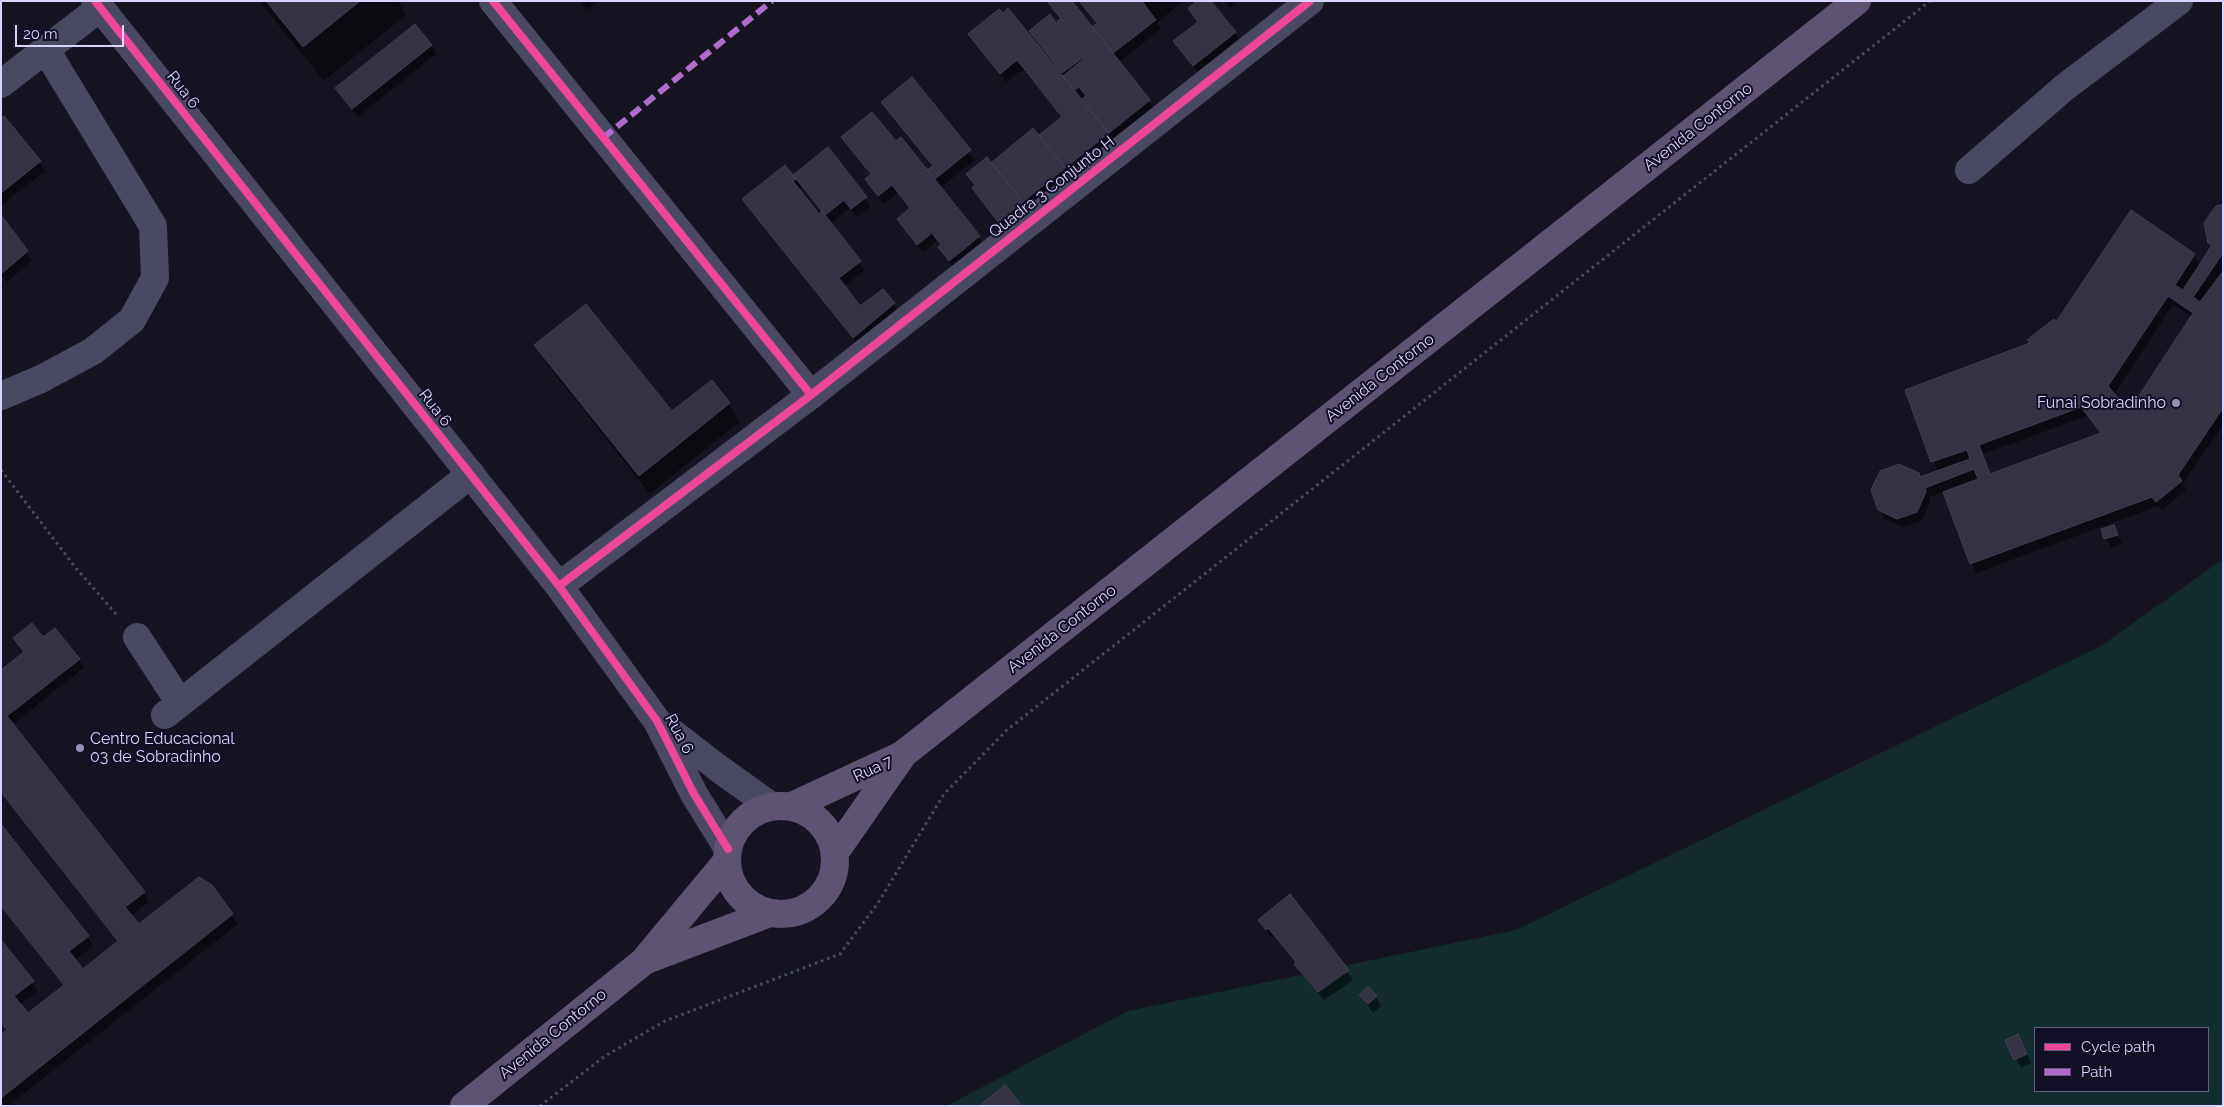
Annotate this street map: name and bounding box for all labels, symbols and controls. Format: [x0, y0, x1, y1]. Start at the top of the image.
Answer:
scale bar [18, 15, 126, 47]
text: 20 m [23, 25, 58, 43]
street label: Rua 6 [162, 67, 204, 113]
street label: Avenida Contorno [1640, 79, 1756, 175]
street label: Quadra 3 Conjunto H [985, 132, 1119, 242]
street label: Avenida Contorno [1322, 330, 1438, 426]
street label: Rua 6 [414, 385, 456, 431]
place label: Funai Sobradinho [2037, 393, 2166, 413]
marker: Funai Sobradinho [2170, 397, 2182, 409]
street label: Avenida Contorno [1004, 581, 1120, 677]
street label: Rua 6 [661, 711, 697, 757]
place label: Centro Educacional 03 de Sobradinho [90, 729, 235, 767]
marker: Centro Educacional 03 de Sobradinho [74, 742, 86, 754]
street label: Rua 7 [850, 752, 896, 786]
street label: Avenida Contorno [495, 985, 611, 1083]
legend [2034, 1027, 2209, 1092]
text: Cycle path [2081, 1038, 2155, 1056]
text: Path [2081, 1063, 2112, 1081]

